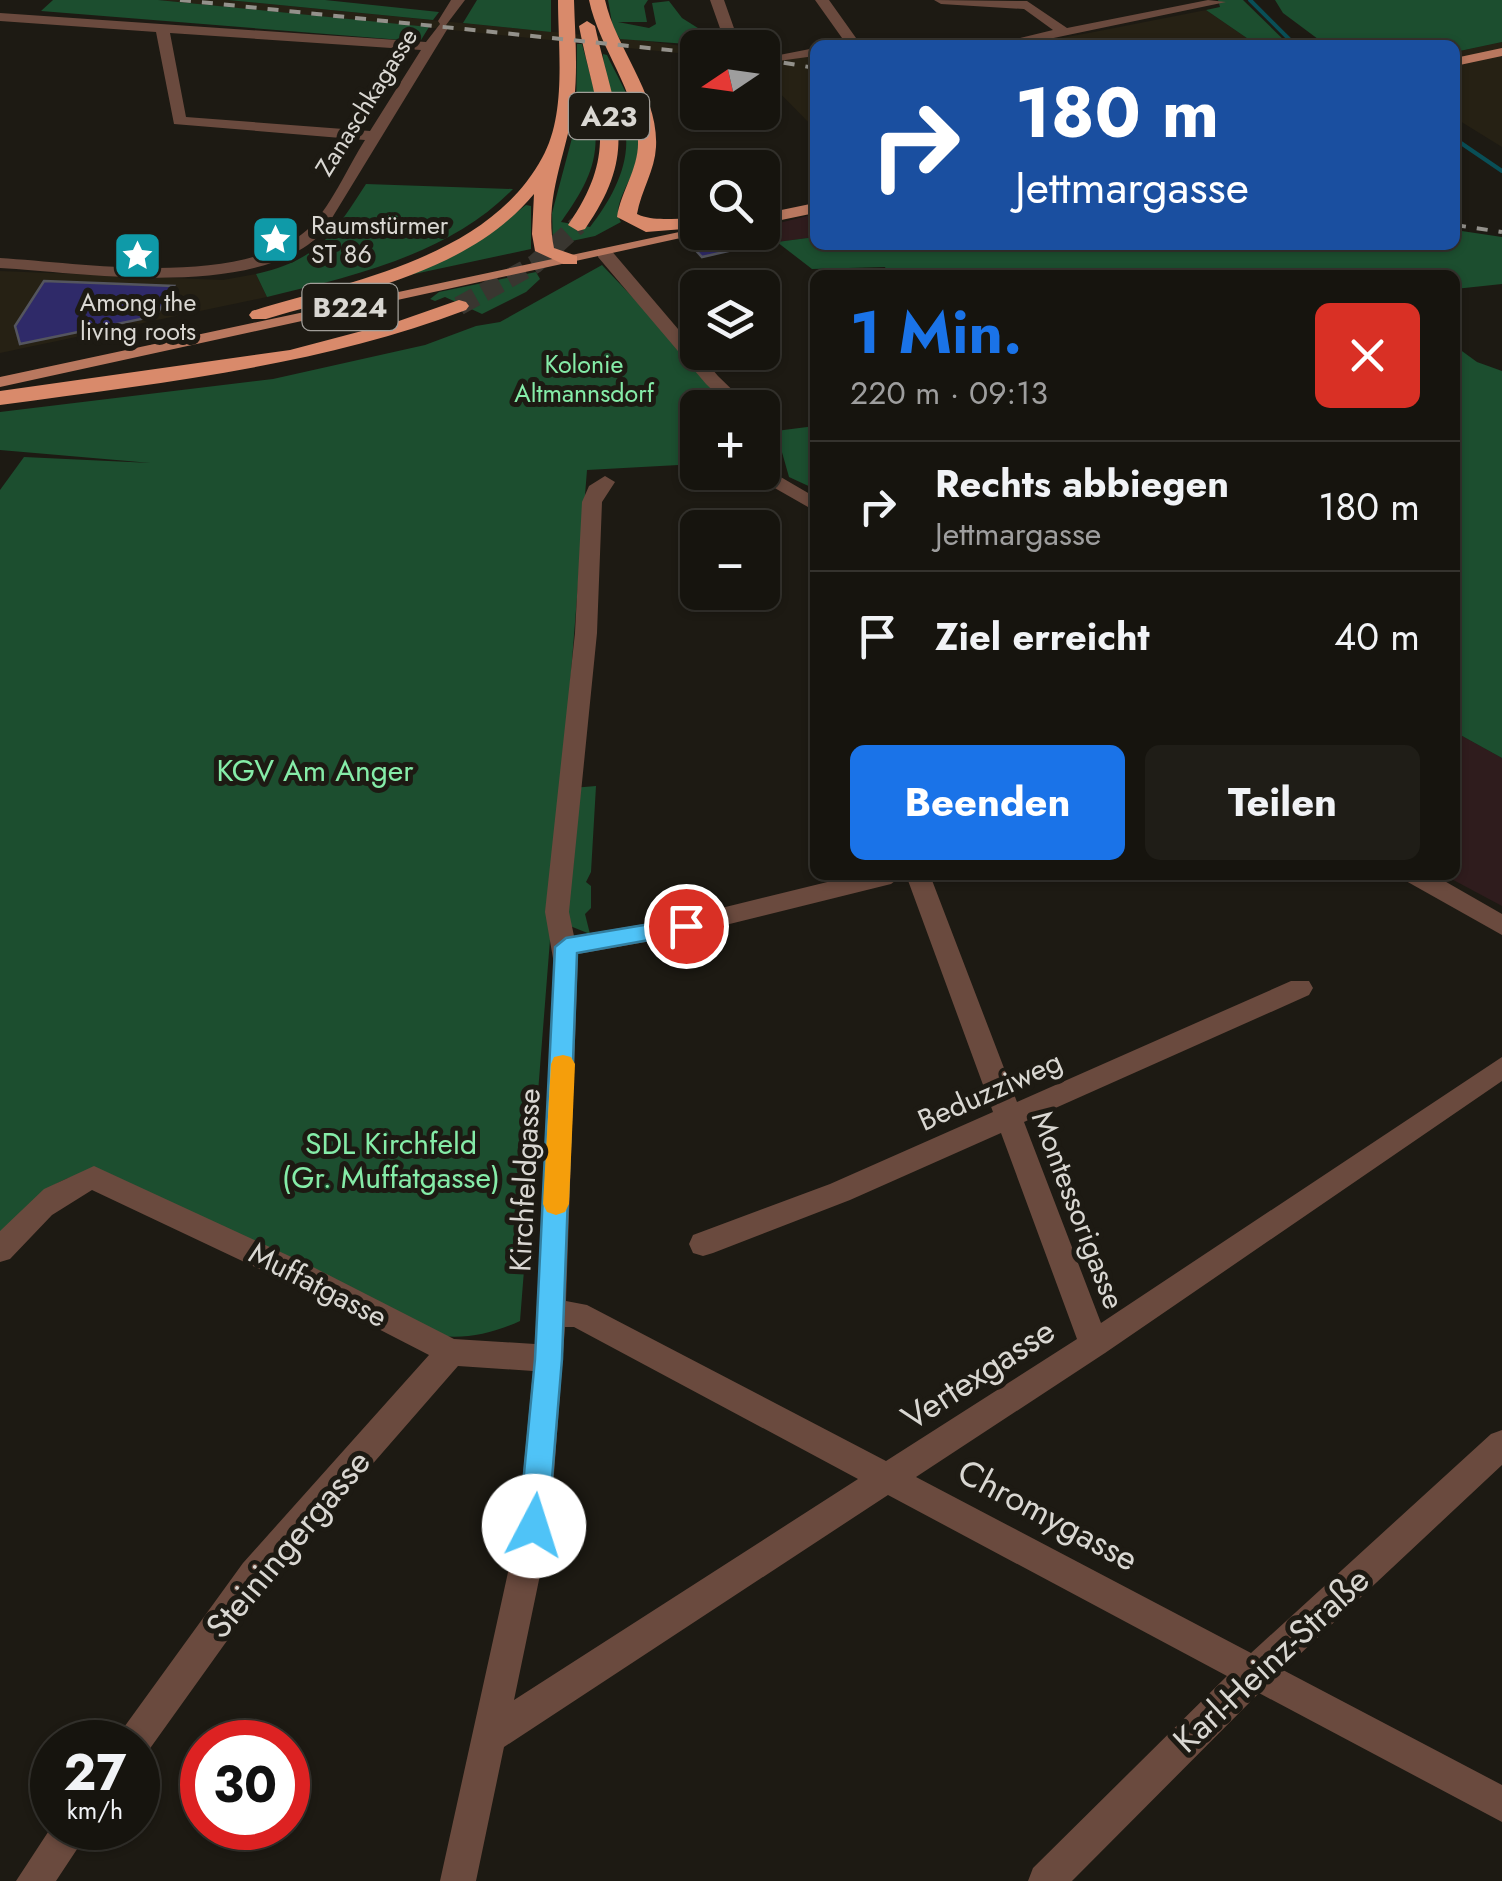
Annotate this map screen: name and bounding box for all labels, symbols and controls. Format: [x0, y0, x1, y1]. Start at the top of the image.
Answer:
street label: Zanaschkagasse [306, 21, 426, 183]
north arrow [680, 30, 780, 130]
map controls [680, 30, 780, 610]
text: 180 m [1015, 62, 1219, 163]
icon: right [850, 80, 980, 210]
road number: A23 [569, 93, 649, 139]
button: search [680, 150, 780, 250]
text: Jettmargasse [1015, 155, 1249, 220]
place label: Raumstürmer ST 86 [311, 207, 449, 272]
place icon: Raumstürmer ST 86 [250, 213, 302, 265]
place icon: Among the living roots [112, 230, 164, 282]
button: layers [680, 270, 780, 370]
place label: Among the living roots [80, 284, 196, 349]
road number: B224 [302, 284, 398, 330]
text: 1 Min. [850, 289, 1022, 376]
button: close [1315, 303, 1420, 408]
park label: Kolonie Altmannsdorf [514, 346, 655, 411]
text: 220 m · 09:13 [850, 370, 1048, 416]
button: + [680, 390, 780, 490]
text: Rechts abbiegen [935, 456, 1229, 511]
icon: right [850, 479, 905, 534]
text: 180 m [1318, 479, 1420, 534]
button: − [680, 510, 780, 610]
text: Jettmargasse [935, 511, 1101, 557]
icon: arrive [850, 609, 905, 664]
text: Ziel erreicht [935, 609, 1150, 664]
text: 40 m [1334, 609, 1420, 664]
button: Beenden [850, 745, 1125, 860]
button: Teilen [1145, 745, 1420, 860]
park label: KGV Am Anger [216, 749, 414, 792]
pin [644, 884, 729, 969]
icon: arrive [659, 899, 714, 954]
street label: Beduzziweg [911, 1040, 1069, 1141]
street label: Kirchfeldgasse [498, 1087, 551, 1273]
street label: Montessorigasse [1021, 1105, 1136, 1315]
park label: SDL Kirchfeld (Gr. Muffatgasse) [282, 1122, 500, 1199]
street label: Muffatgasse [242, 1231, 395, 1338]
street label: Vertexgasse [892, 1306, 1064, 1442]
street label: Steiningergasse [194, 1439, 382, 1649]
street label: Chromygasse [949, 1446, 1147, 1584]
position arrow [482, 1474, 586, 1578]
street label: Karl-Heinz-Straße [1162, 1556, 1380, 1764]
speed limit sign: 30 [180, 1720, 310, 1850]
text: 27 [64, 1736, 126, 1809]
text: km/h [67, 1792, 123, 1828]

